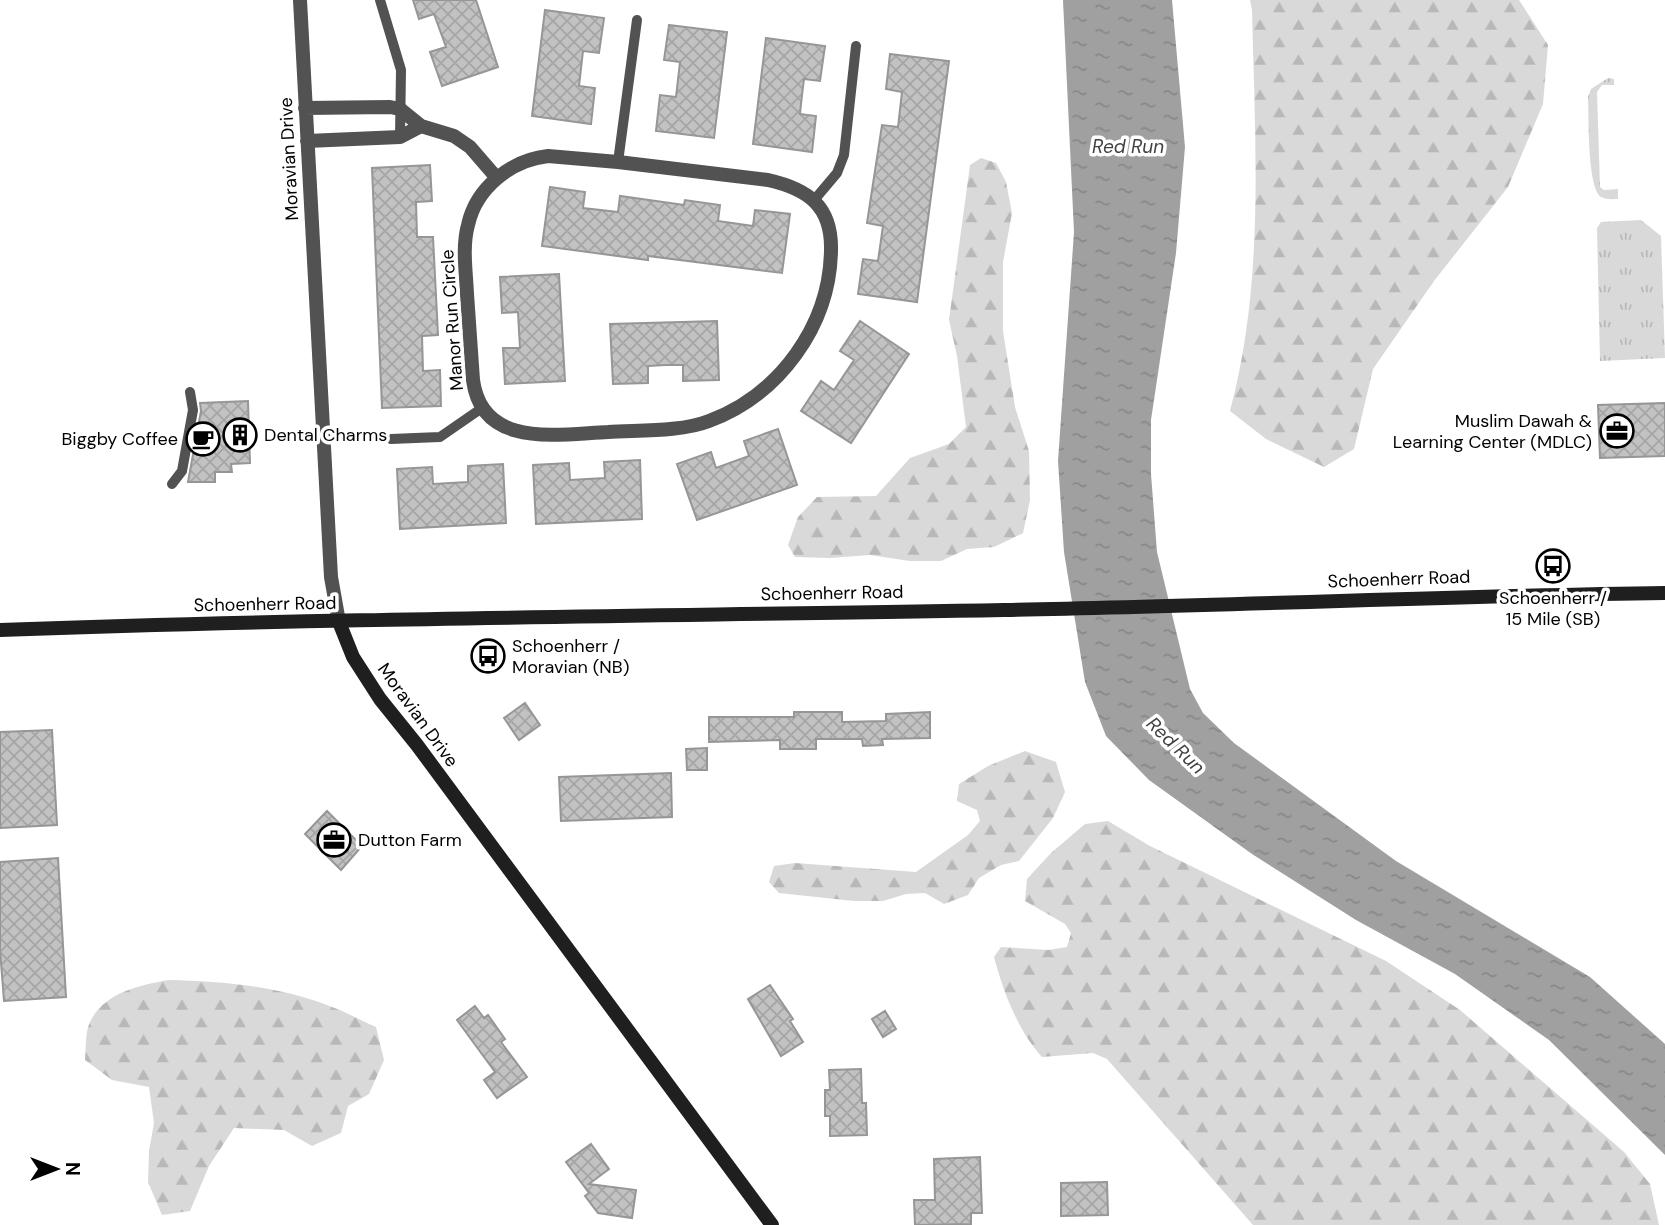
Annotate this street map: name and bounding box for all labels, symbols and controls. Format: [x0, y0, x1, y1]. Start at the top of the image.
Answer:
street label: Moravian Drive [274, 97, 304, 221]
water label: Red Run [1092, 134, 1164, 159]
street label: Manor Run Circle [435, 249, 469, 391]
place label: Muslim Dawah & Learning Center (MDLC) [1393, 409, 1592, 454]
office icon: Muslim Dawah & Learning Center (MDLC) [1598, 412, 1636, 450]
building icon: Dental Charms [221, 416, 259, 454]
cafe icon: Biggby Coffee [184, 420, 222, 458]
place label: Dental Charms [264, 423, 387, 447]
place label: Biggby Coffee [61, 427, 178, 451]
bus stop icon: Schoenherr / 15 Mile (SB) [1534, 547, 1572, 585]
street label: Schoenherr Road [1327, 565, 1471, 593]
street label: Schoenherr Road [760, 580, 904, 606]
place label: Schoenherr / 15 Mile (SB) [1499, 586, 1607, 631]
street label: Schoenherr Road [193, 591, 337, 617]
place label: Schoenherr / Moravian (NB) [512, 634, 629, 679]
bus stop icon: Schoenherr / Moravian (NB) [469, 637, 507, 675]
street label: Moravian Drive [372, 658, 464, 772]
water label: Red Run [1141, 711, 1210, 779]
office icon: Dutton Farm [315, 821, 353, 859]
place label: Dutton Farm [358, 828, 462, 852]
north arrow [21, 1134, 91, 1204]
text: N [60, 1162, 85, 1176]

